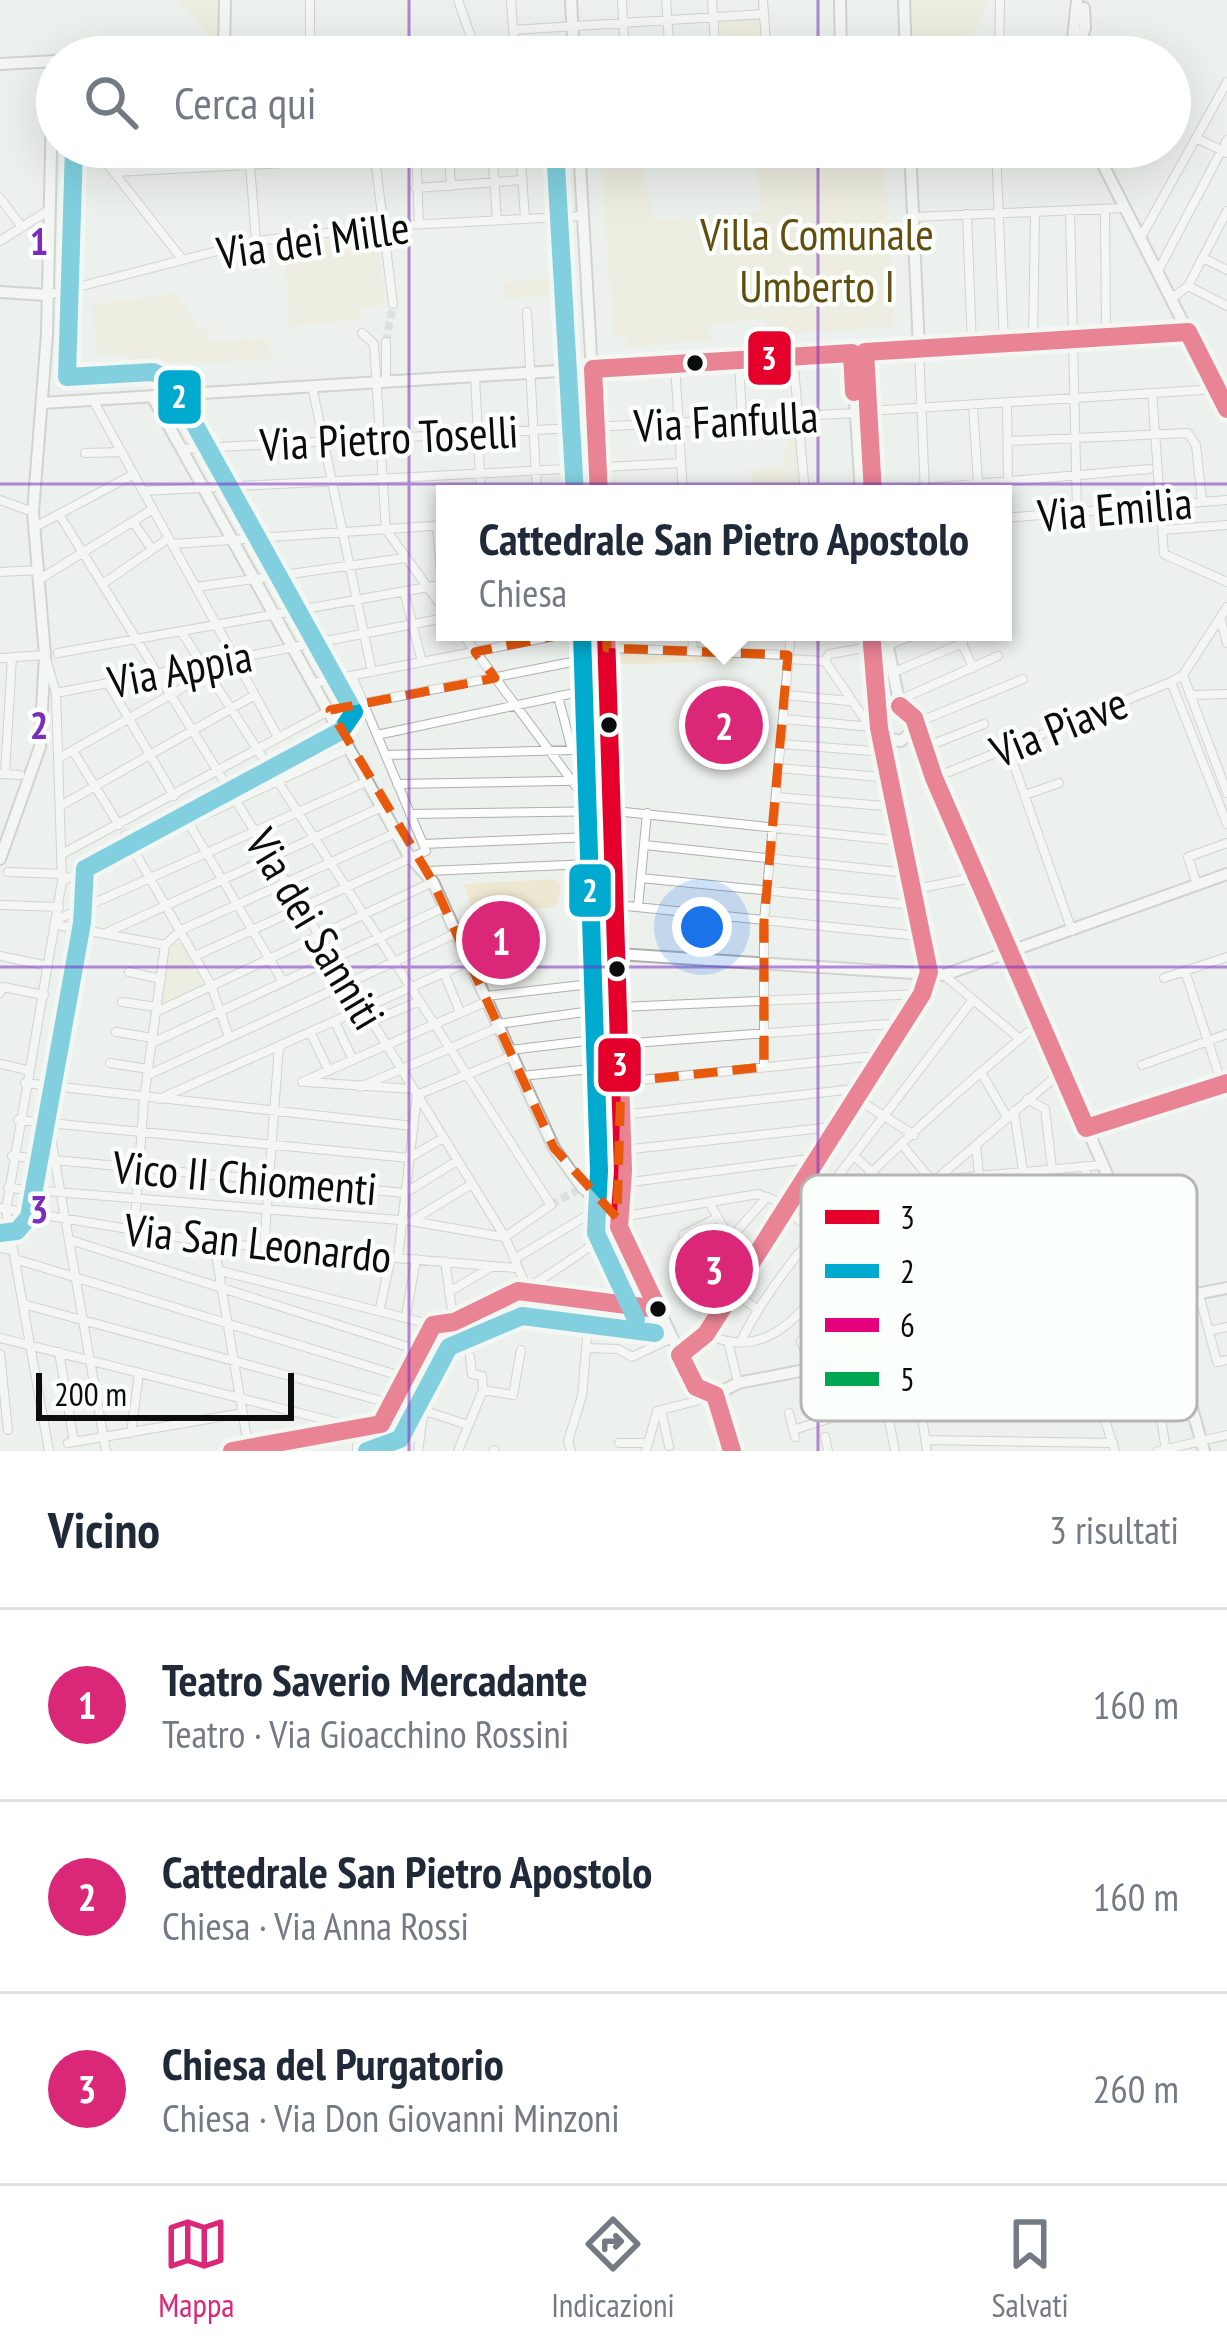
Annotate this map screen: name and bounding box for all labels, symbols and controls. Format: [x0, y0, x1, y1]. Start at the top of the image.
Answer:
search box [36, 36, 1191, 168]
icon: search [78, 69, 144, 135]
text: Cerca qui [174, 73, 317, 131]
street label: Via dei Mille [212, 197, 413, 281]
park label: Villa Comunale Umberto I [699, 204, 934, 314]
text: 1 [30, 215, 48, 266]
line badge: 3 [746, 329, 793, 387]
text: 3 [761, 336, 777, 379]
unlabelled marker [684, 352, 706, 374]
line badge: 2 [156, 368, 203, 426]
text: 2 [171, 374, 187, 417]
street label: Via Fanfulla [631, 386, 820, 454]
street label: Via Pietro Toselli [257, 401, 520, 473]
street label: Via Emilia [1034, 472, 1195, 544]
popup [436, 485, 1012, 641]
text: Cattedrale San Pietro Apostolo [479, 509, 969, 567]
text: Chiesa [479, 567, 567, 618]
street label: Via Appia [102, 626, 257, 711]
street label: Via Piave [981, 673, 1135, 780]
pin: 2 [685, 680, 763, 770]
text: 2 [30, 699, 48, 750]
unlabelled marker [598, 714, 620, 736]
street label: Via dei Sanniti [233, 817, 398, 1040]
line badge: 2 [567, 862, 613, 919]
text: 2 [582, 868, 598, 911]
pin: 1 [462, 895, 540, 985]
your location [672, 897, 732, 957]
unlabelled marker [606, 958, 628, 980]
line badge: 3 [596, 1036, 643, 1094]
text: 3 [612, 1042, 628, 1085]
street label: Vico II Chiomenti [110, 1136, 379, 1217]
legend [801, 1175, 1197, 1421]
text: 3 [30, 1183, 48, 1234]
text: 3 [900, 1195, 915, 1238]
street label: Via San Leonardo [121, 1199, 394, 1285]
pin: 3 [675, 1224, 753, 1314]
text: 2 [900, 1249, 915, 1292]
unlabelled marker [647, 1298, 669, 1320]
text: 6 [900, 1303, 915, 1346]
text: 5 [900, 1357, 915, 1400]
scale bar [36, 1367, 294, 1420]
text: 200 m [54, 1372, 127, 1415]
text: Vicino [48, 1496, 160, 1562]
text: 3 risultati [1049, 1504, 1179, 1555]
text: Teatro Saverio Mercadante [162, 1650, 588, 1708]
text: 1 [78, 1679, 96, 1730]
text: 160 m [1093, 1679, 1179, 1730]
text: Teatro · Via Gioacchino Rossini [162, 1708, 569, 1759]
text: Cattedrale San Pietro Apostolo [162, 1842, 652, 1900]
text: 2 [78, 1871, 96, 1922]
text: 160 m [1093, 1871, 1179, 1922]
text: Chiesa · Via Anna Rossi [162, 1900, 469, 1951]
text: Chiesa del Purgatorio [162, 2034, 504, 2092]
text: 3 [78, 2063, 96, 2114]
text: 260 m [1093, 2063, 1179, 2114]
text: Chiesa · Via Don Giovanni Minzoni [162, 2092, 620, 2143]
tab: Mappa [158, 2211, 234, 2326]
tab: Indicazioni [551, 2211, 675, 2326]
tab: Salvati [991, 2211, 1069, 2326]

